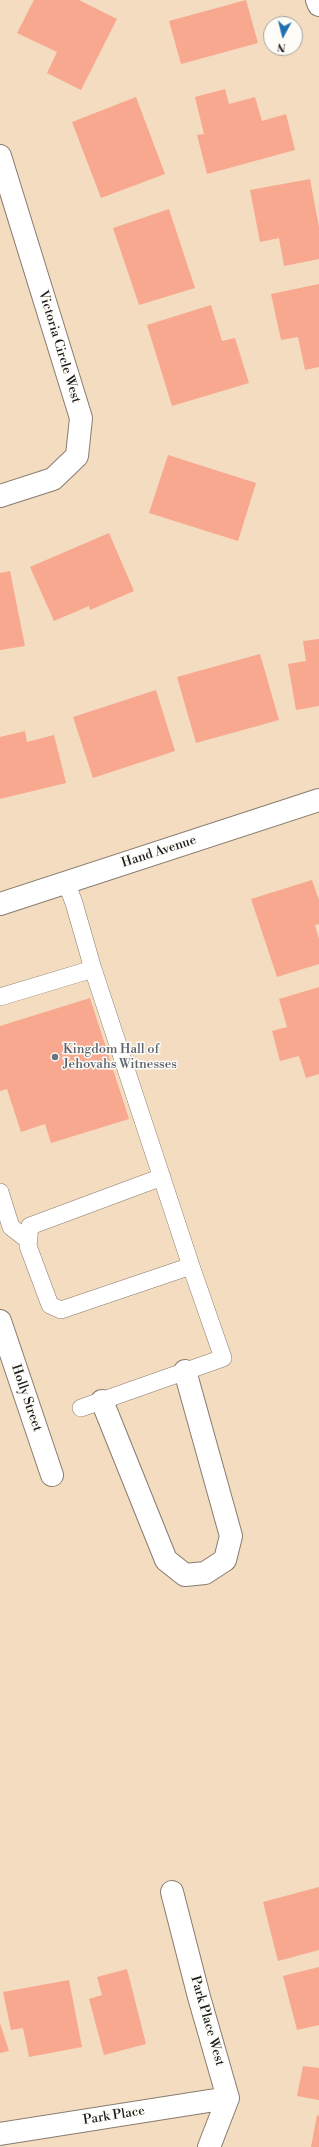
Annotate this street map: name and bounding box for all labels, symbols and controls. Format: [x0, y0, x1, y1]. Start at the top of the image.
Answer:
north arrow [263, 16, 303, 56]
text: N [276, 39, 287, 54]
street label: Victoria Circle West [34, 289, 84, 405]
street label: Hand Avenue [120, 833, 198, 871]
place label: Kingdom Hall of Jehovahs Witnesses [63, 1042, 177, 1073]
marker: Kingdom Hall of Jehovahs Witnesses [50, 1052, 60, 1062]
street label: Holly Street [7, 1362, 45, 1434]
street label: Park Place West [187, 1974, 227, 2068]
street label: Park Place [82, 2103, 146, 2129]

